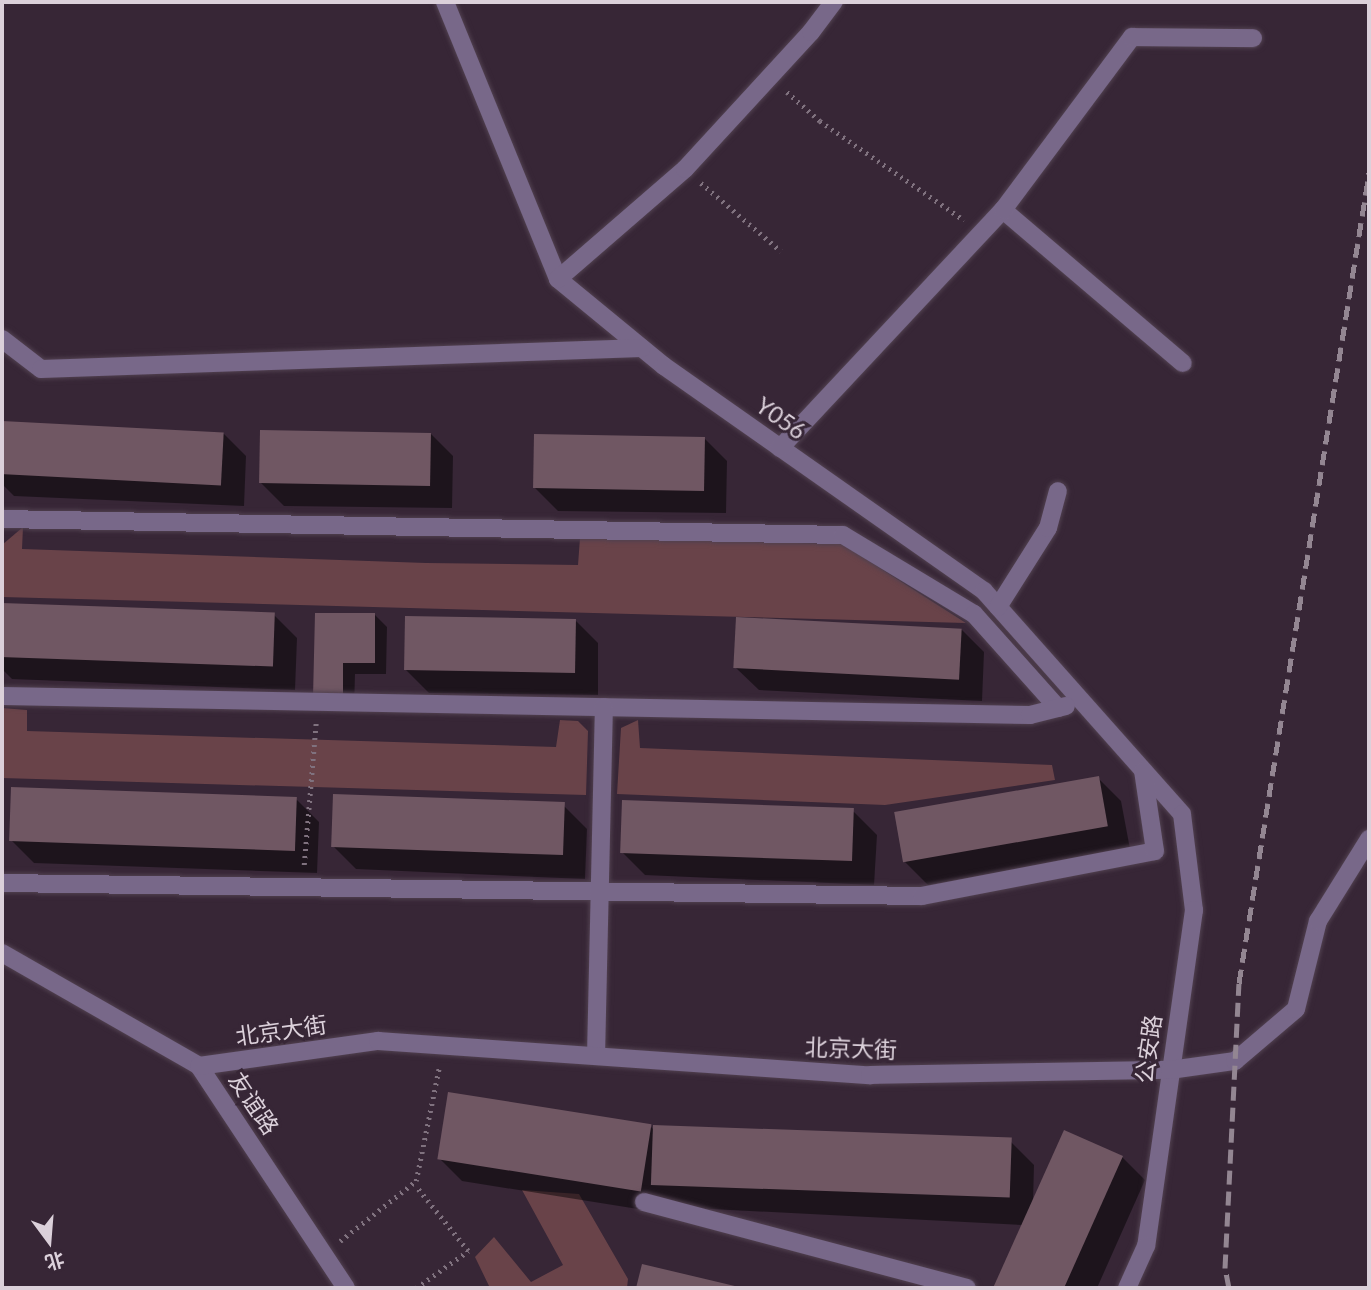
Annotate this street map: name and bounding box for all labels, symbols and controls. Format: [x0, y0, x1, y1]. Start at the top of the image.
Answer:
street label: Y056 [751, 391, 811, 445]
street label: 北京大街 [234, 1010, 328, 1050]
street label: 公安路 [1130, 1013, 1166, 1085]
street label: 北京大街 [805, 1033, 897, 1063]
street label: 友谊路 [223, 1067, 285, 1139]
north arrow [14, 1206, 84, 1276]
text: 北 [43, 1248, 67, 1275]

